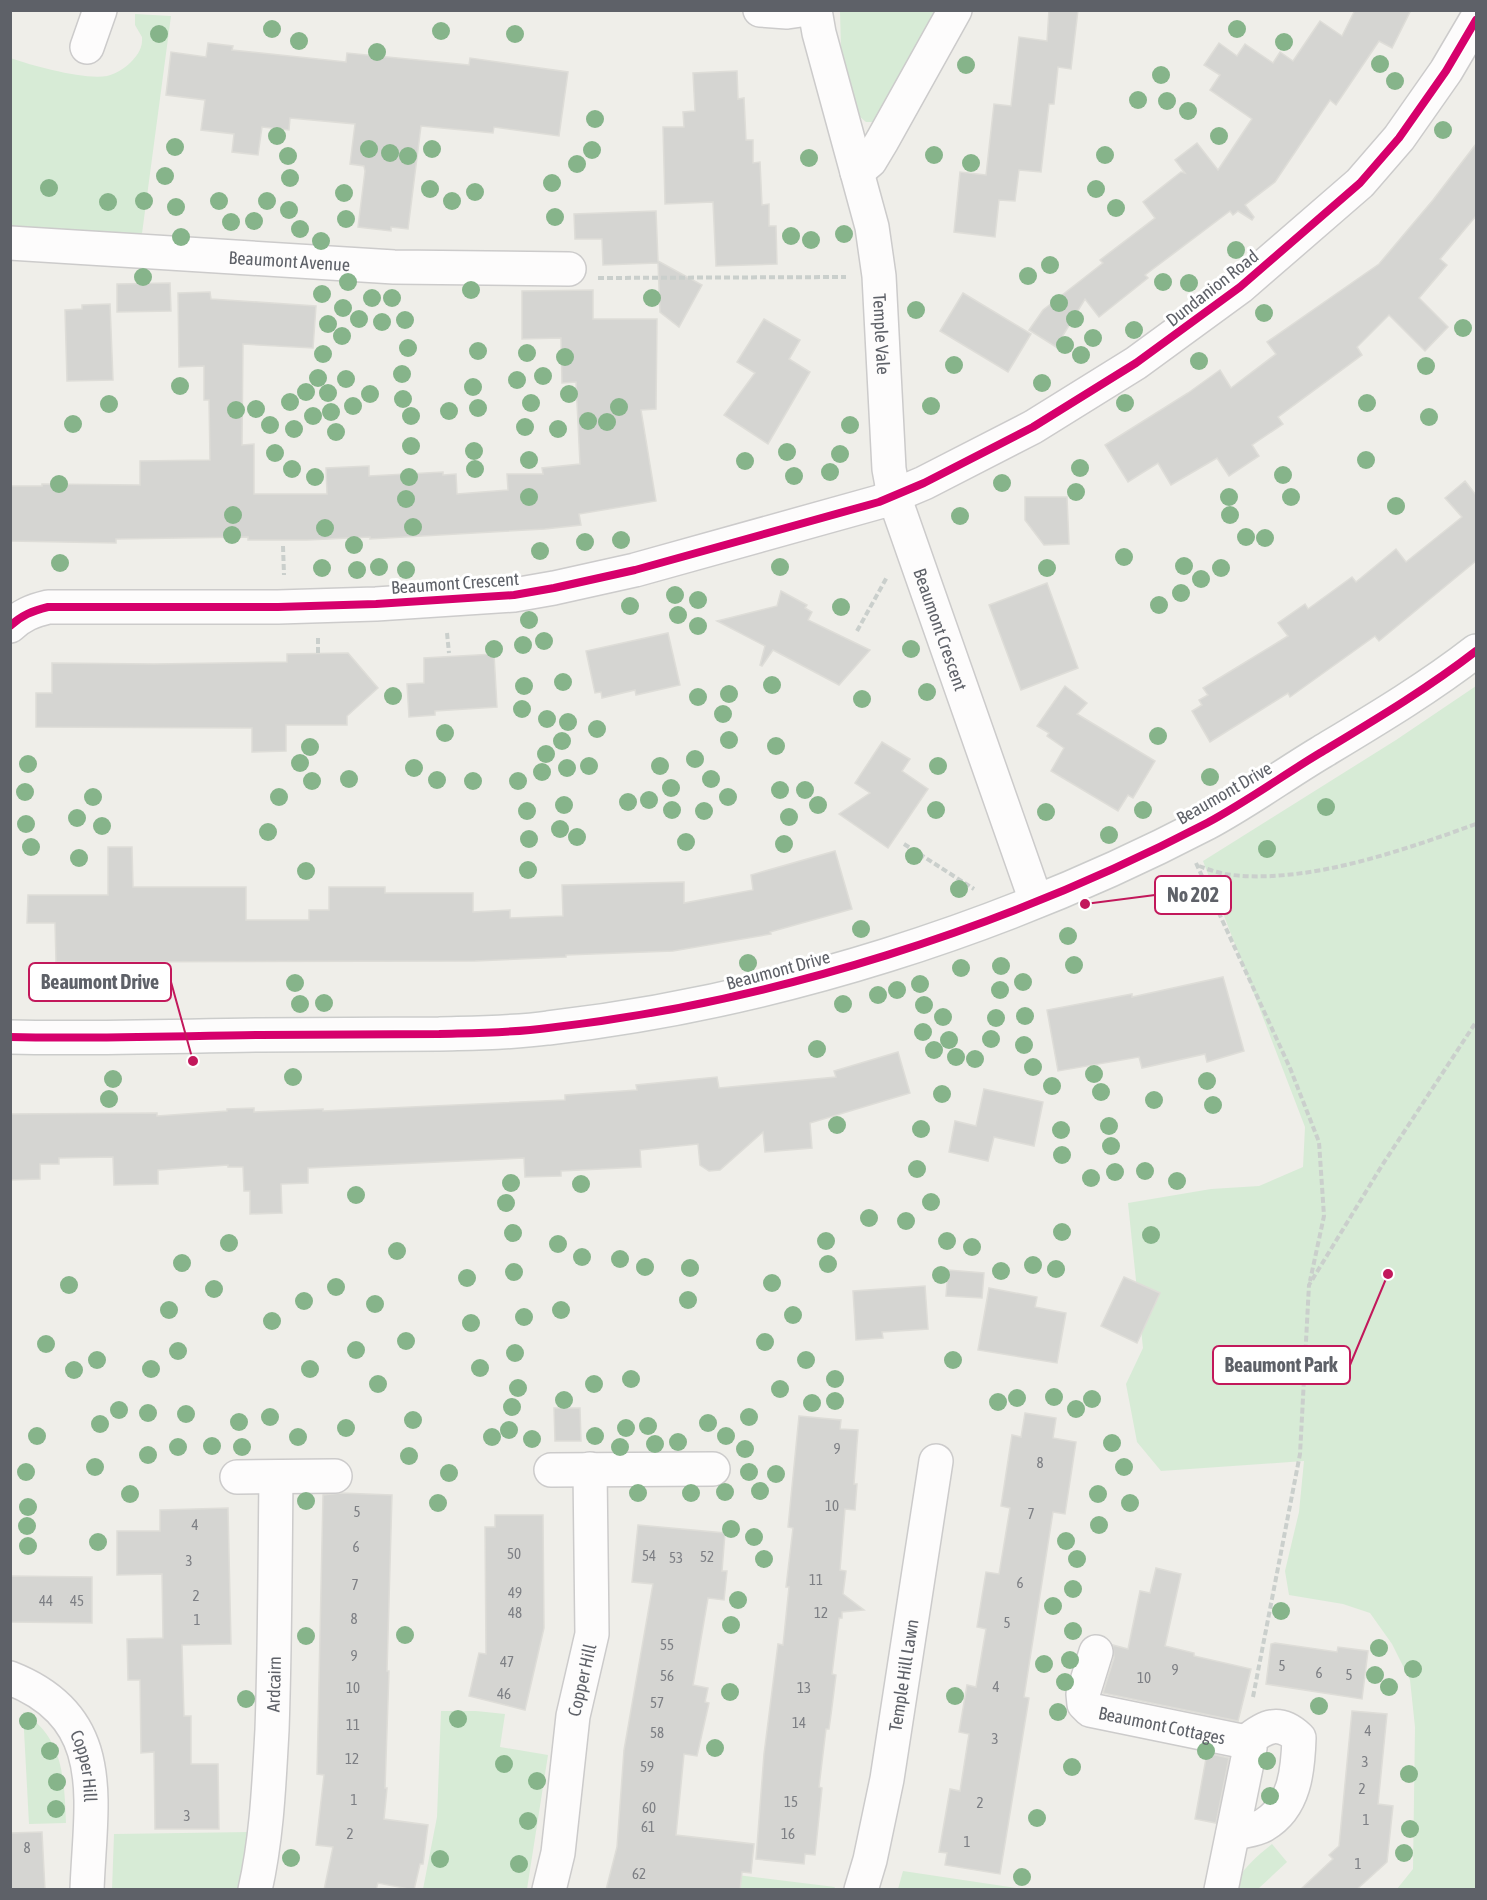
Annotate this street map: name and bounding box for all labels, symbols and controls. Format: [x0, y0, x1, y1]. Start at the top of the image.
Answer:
street label: Dundanion Road [1162, 245, 1262, 331]
street label: Beaumont Avenue [228, 246, 351, 275]
street label: Temple Vale [869, 293, 895, 375]
street label: Beaumont Crescent [910, 565, 972, 693]
street label: Beaumont Crescent [390, 568, 520, 598]
street label: Beaumont Drive [1173, 757, 1275, 829]
callout: No 202 [1155, 876, 1231, 914]
text: No 202 [1167, 883, 1219, 906]
street label: Beaumont Drive [724, 946, 832, 994]
callout: Beaumont Drive [29, 963, 171, 1001]
text: Beaumont Drive [41, 970, 159, 993]
callout: Beaumont Park [1213, 1346, 1350, 1384]
text: Beaumont Park [1225, 1353, 1338, 1376]
house number: 9 [833, 1440, 841, 1457]
house number: 8 [1036, 1454, 1044, 1471]
house number: 10 [825, 1497, 839, 1514]
house number: 5 [353, 1503, 361, 1520]
house number: 7 [1027, 1505, 1035, 1522]
house number: 4 [191, 1516, 199, 1533]
house number: 6 [352, 1538, 360, 1555]
house number: 50 [507, 1545, 521, 1562]
house number: 54 [642, 1547, 656, 1564]
house number: 52 [700, 1548, 714, 1565]
house number: 53 [669, 1549, 683, 1566]
house number: 3 [185, 1552, 193, 1569]
house number: 11 [809, 1571, 823, 1588]
house number: 6 [1016, 1574, 1024, 1591]
house number: 7 [351, 1576, 359, 1593]
house number: 49 [508, 1584, 522, 1601]
house number: 2 [192, 1587, 200, 1604]
house number: 44 [39, 1592, 53, 1609]
house number: 45 [70, 1592, 84, 1609]
house number: 48 [508, 1604, 522, 1621]
house number: 12 [814, 1604, 828, 1621]
house number: 8 [350, 1610, 358, 1627]
house number: 1 [193, 1611, 201, 1628]
house number: 5 [1003, 1614, 1011, 1631]
street label: Temple Hill Lawn [884, 1618, 922, 1733]
house number: 55 [660, 1636, 674, 1653]
street label: Copper Hill [563, 1641, 600, 1718]
house number: 9 [350, 1647, 358, 1664]
house number: 47 [500, 1653, 514, 1670]
street label: Ardcairn [262, 1656, 284, 1712]
house number: 5 [1278, 1657, 1286, 1674]
house number: 9 [1171, 1661, 1179, 1678]
house number: 6 [1315, 1664, 1323, 1681]
house number: 5 [1345, 1666, 1353, 1683]
house number: 56 [660, 1667, 674, 1684]
house number: 10 [1137, 1669, 1151, 1686]
house number: 4 [992, 1678, 1000, 1695]
house number: 10 [346, 1679, 360, 1696]
house number: 13 [797, 1679, 811, 1696]
house number: 46 [497, 1685, 511, 1702]
house number: 57 [650, 1694, 664, 1711]
street label: Beaumont Cottages [1097, 1702, 1227, 1748]
house number: 14 [792, 1714, 806, 1731]
house number: 11 [346, 1716, 360, 1733]
house number: 4 [1364, 1722, 1372, 1739]
house number: 58 [650, 1724, 664, 1741]
street label: Copper Hill [66, 1726, 102, 1803]
house number: 3 [991, 1730, 999, 1747]
house number: 12 [345, 1750, 359, 1767]
house number: 3 [1361, 1753, 1369, 1770]
house number: 59 [640, 1758, 654, 1775]
house number: 2 [1358, 1780, 1366, 1797]
house number: 1 [350, 1791, 358, 1808]
house number: 15 [784, 1793, 798, 1810]
house number: 2 [976, 1794, 984, 1811]
house number: 60 [642, 1799, 656, 1816]
house number: 3 [183, 1807, 191, 1824]
house number: 1 [1362, 1811, 1370, 1828]
house number: 61 [641, 1818, 655, 1835]
house number: 2 [346, 1825, 354, 1842]
house number: 16 [781, 1825, 795, 1842]
house number: 1 [963, 1833, 971, 1850]
house number: 8 [23, 1839, 31, 1856]
house number: 1 [1354, 1855, 1362, 1872]
house number: 62 [632, 1865, 646, 1882]

